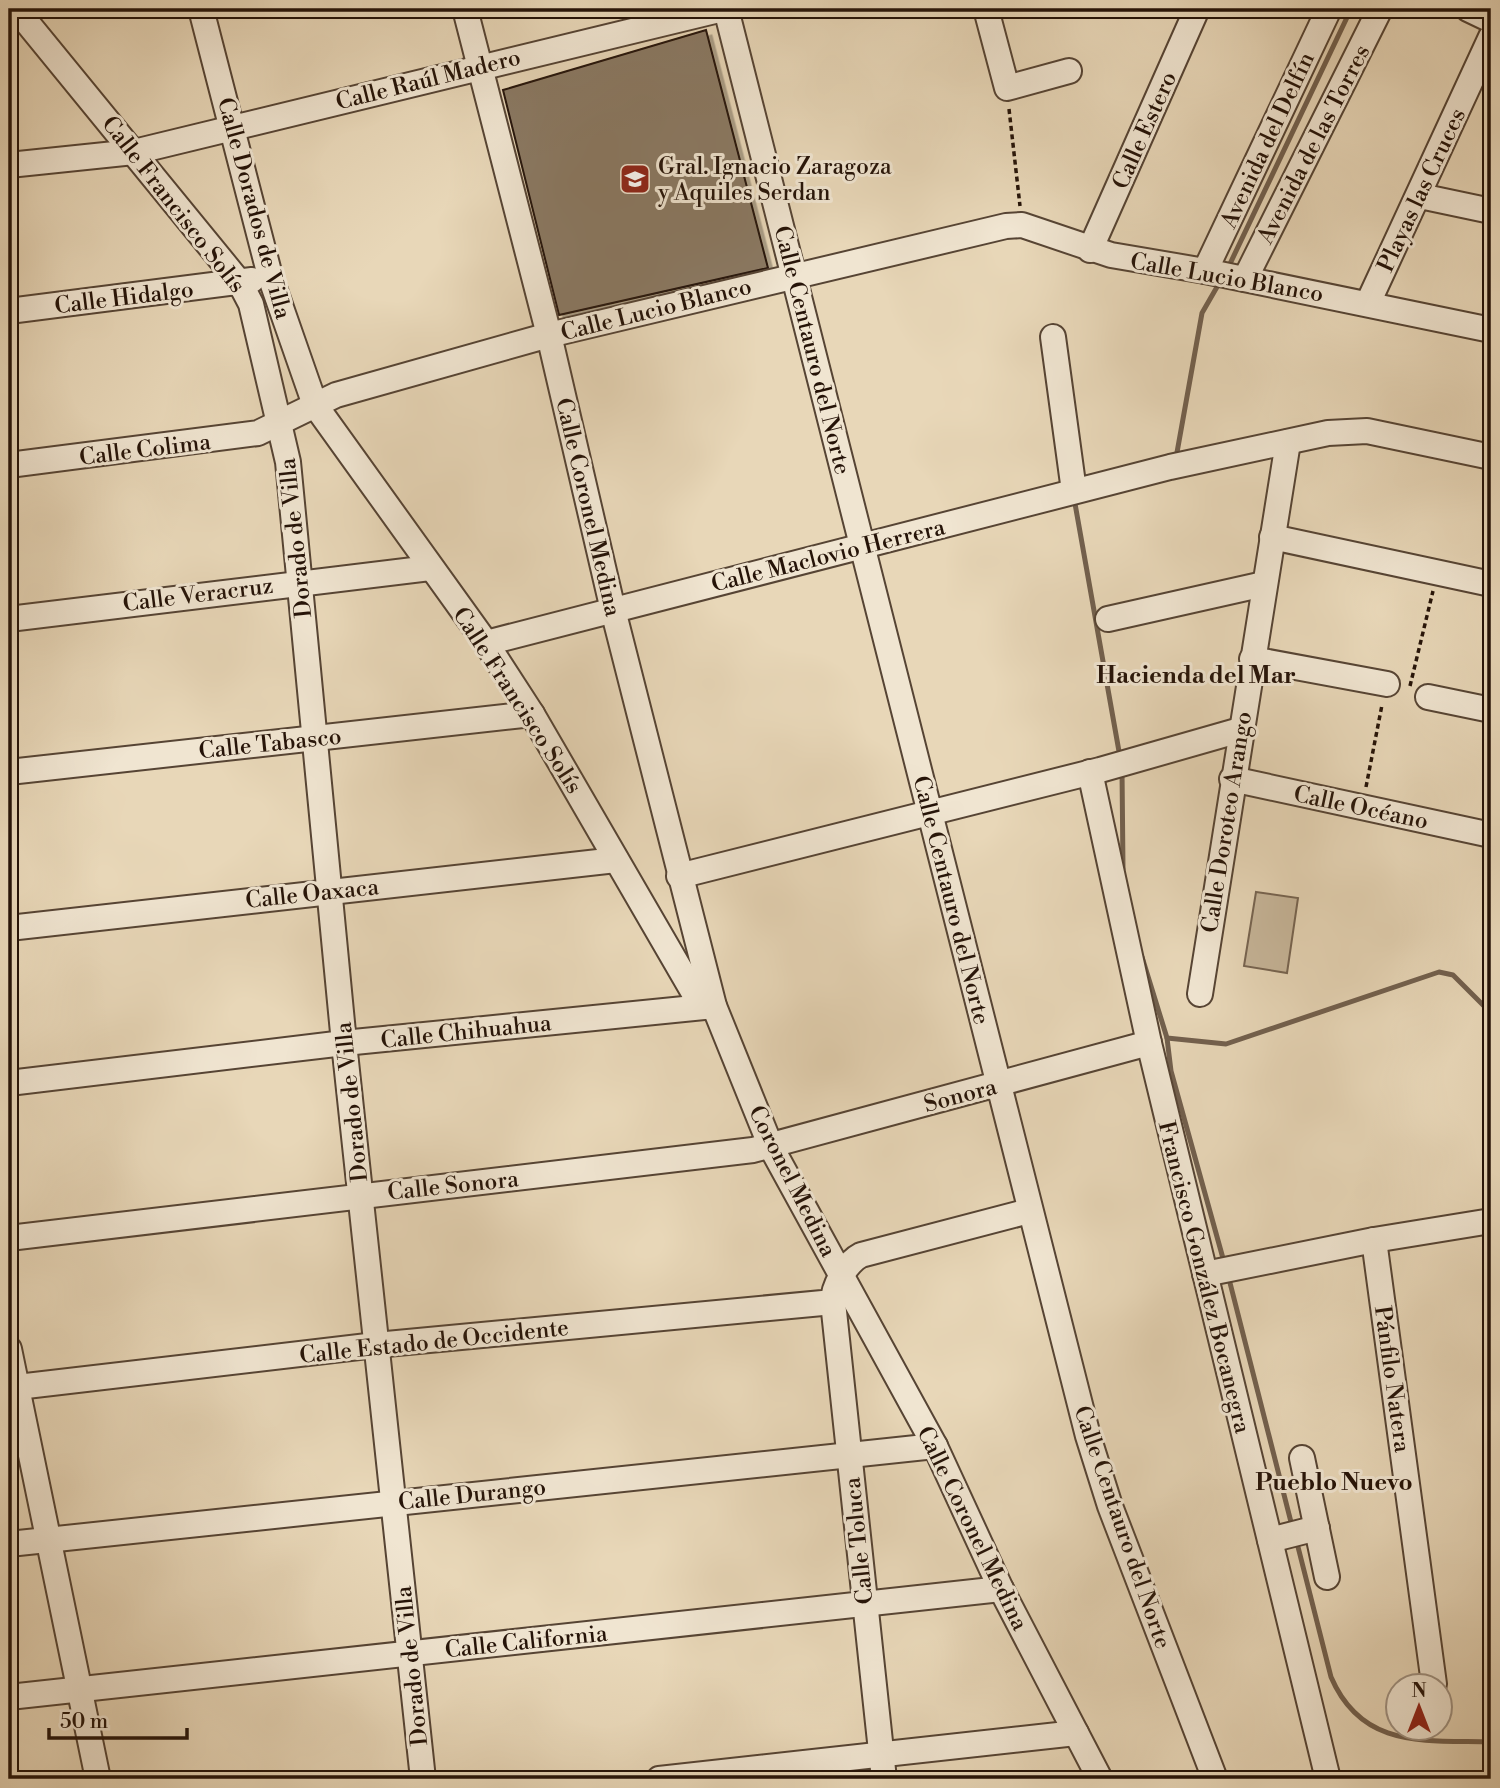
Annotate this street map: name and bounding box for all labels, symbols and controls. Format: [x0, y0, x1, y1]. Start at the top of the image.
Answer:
street label: Avenida de las Torres [1251, 40, 1376, 250]
street label: Calle Raúl Madero [333, 43, 524, 116]
street label: Avenida del Delfín [1214, 48, 1321, 234]
street label: Calle Estero [1107, 67, 1183, 194]
street label: Calle Dorados de Villa [211, 95, 297, 322]
street label: Playas las Cruces [1372, 104, 1472, 277]
street label: Calle Francisco Solís [95, 111, 251, 299]
place label: Gral. Ignacio Zaragoza y Aquiles Serdan [657, 153, 892, 207]
school or university icon: Gral. Ignacio Zaragoza y Aquiles Serdan [618, 162, 652, 196]
street label: Calle Centauro del Norte [768, 223, 856, 477]
street label: Calle Lucio Blanco [1128, 247, 1326, 309]
street label: Calle Lucio Blanco [558, 273, 754, 347]
street label: Calle Hidalgo [53, 276, 195, 320]
street label: Calle Coronel Medina [549, 395, 627, 620]
street label: Calle Colima [78, 428, 213, 472]
street label: Dorado de Villa [274, 456, 318, 619]
street label: Calle Maclovio Herrera [708, 513, 948, 599]
street label: Calle Veracruz [121, 572, 275, 618]
street label: Calle Francisco Solís [446, 602, 588, 799]
district label: Hacienda del Mar [1096, 661, 1296, 691]
street label: Calle Doroteo Arango [1196, 710, 1258, 935]
street label: Calle Tabasco [197, 723, 343, 765]
street label: Calle Centauro del Norte [907, 773, 995, 1027]
street label: Calle Océano [1291, 780, 1431, 836]
street label: Calle Oaxaca [244, 873, 381, 915]
street label: Calle Chihuahua [379, 1009, 553, 1055]
street label: Dorado de Villa [330, 1020, 374, 1183]
street label: Sonora [921, 1073, 1000, 1119]
street label: Coronel Medina [742, 1101, 842, 1262]
street label: Francisco González Bocanegra [1152, 1118, 1256, 1437]
street label: Calle Sonora [386, 1165, 520, 1207]
street label: Pánfilo Natera [1368, 1304, 1416, 1455]
street label: Calle Estado de Occidente [298, 1314, 570, 1370]
street label: Calle Centauro del Norte [1067, 1402, 1177, 1653]
street label: Calle Coronel Medina [911, 1422, 1034, 1635]
district label: Pueblo Nuevo [1255, 1468, 1413, 1498]
street label: Calle Durango [397, 1473, 547, 1517]
street label: Calle Toluca [838, 1476, 880, 1606]
street label: Dorado de Villa [390, 1584, 434, 1747]
street label: Calle California [443, 1620, 609, 1664]
north arrow [1384, 1672, 1454, 1742]
text: N [1411, 1679, 1427, 1703]
scale bar [49, 1697, 187, 1741]
text: 50 m [60, 1709, 108, 1735]

